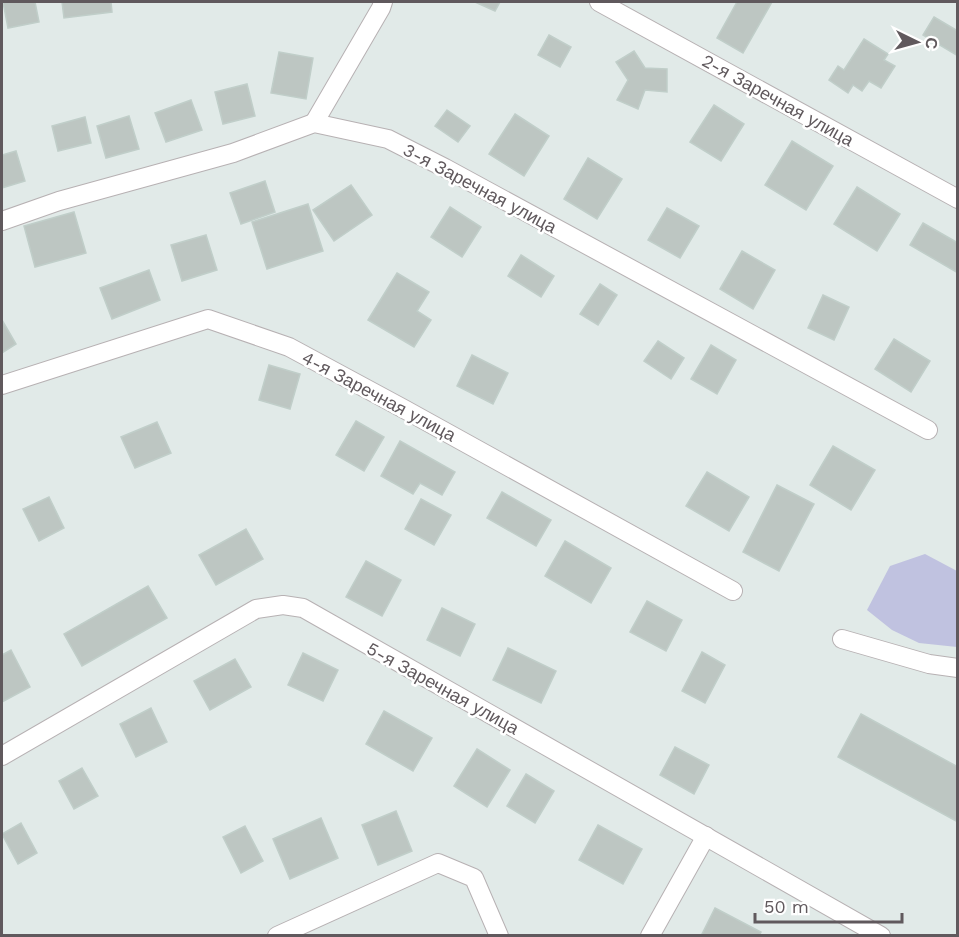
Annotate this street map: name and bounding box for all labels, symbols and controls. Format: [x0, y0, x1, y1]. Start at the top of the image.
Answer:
north arrow [887, 12, 947, 72]
text: С [921, 37, 941, 50]
street label: 2-я Заречная улица [698, 50, 858, 151]
street label: 3-я Заречная улица [400, 139, 561, 238]
street label: 4-я Заречная улица [299, 347, 460, 446]
street label: 5-я Заречная улица [363, 637, 524, 739]
scale bar [755, 886, 902, 924]
text: 50 m [764, 896, 809, 917]

